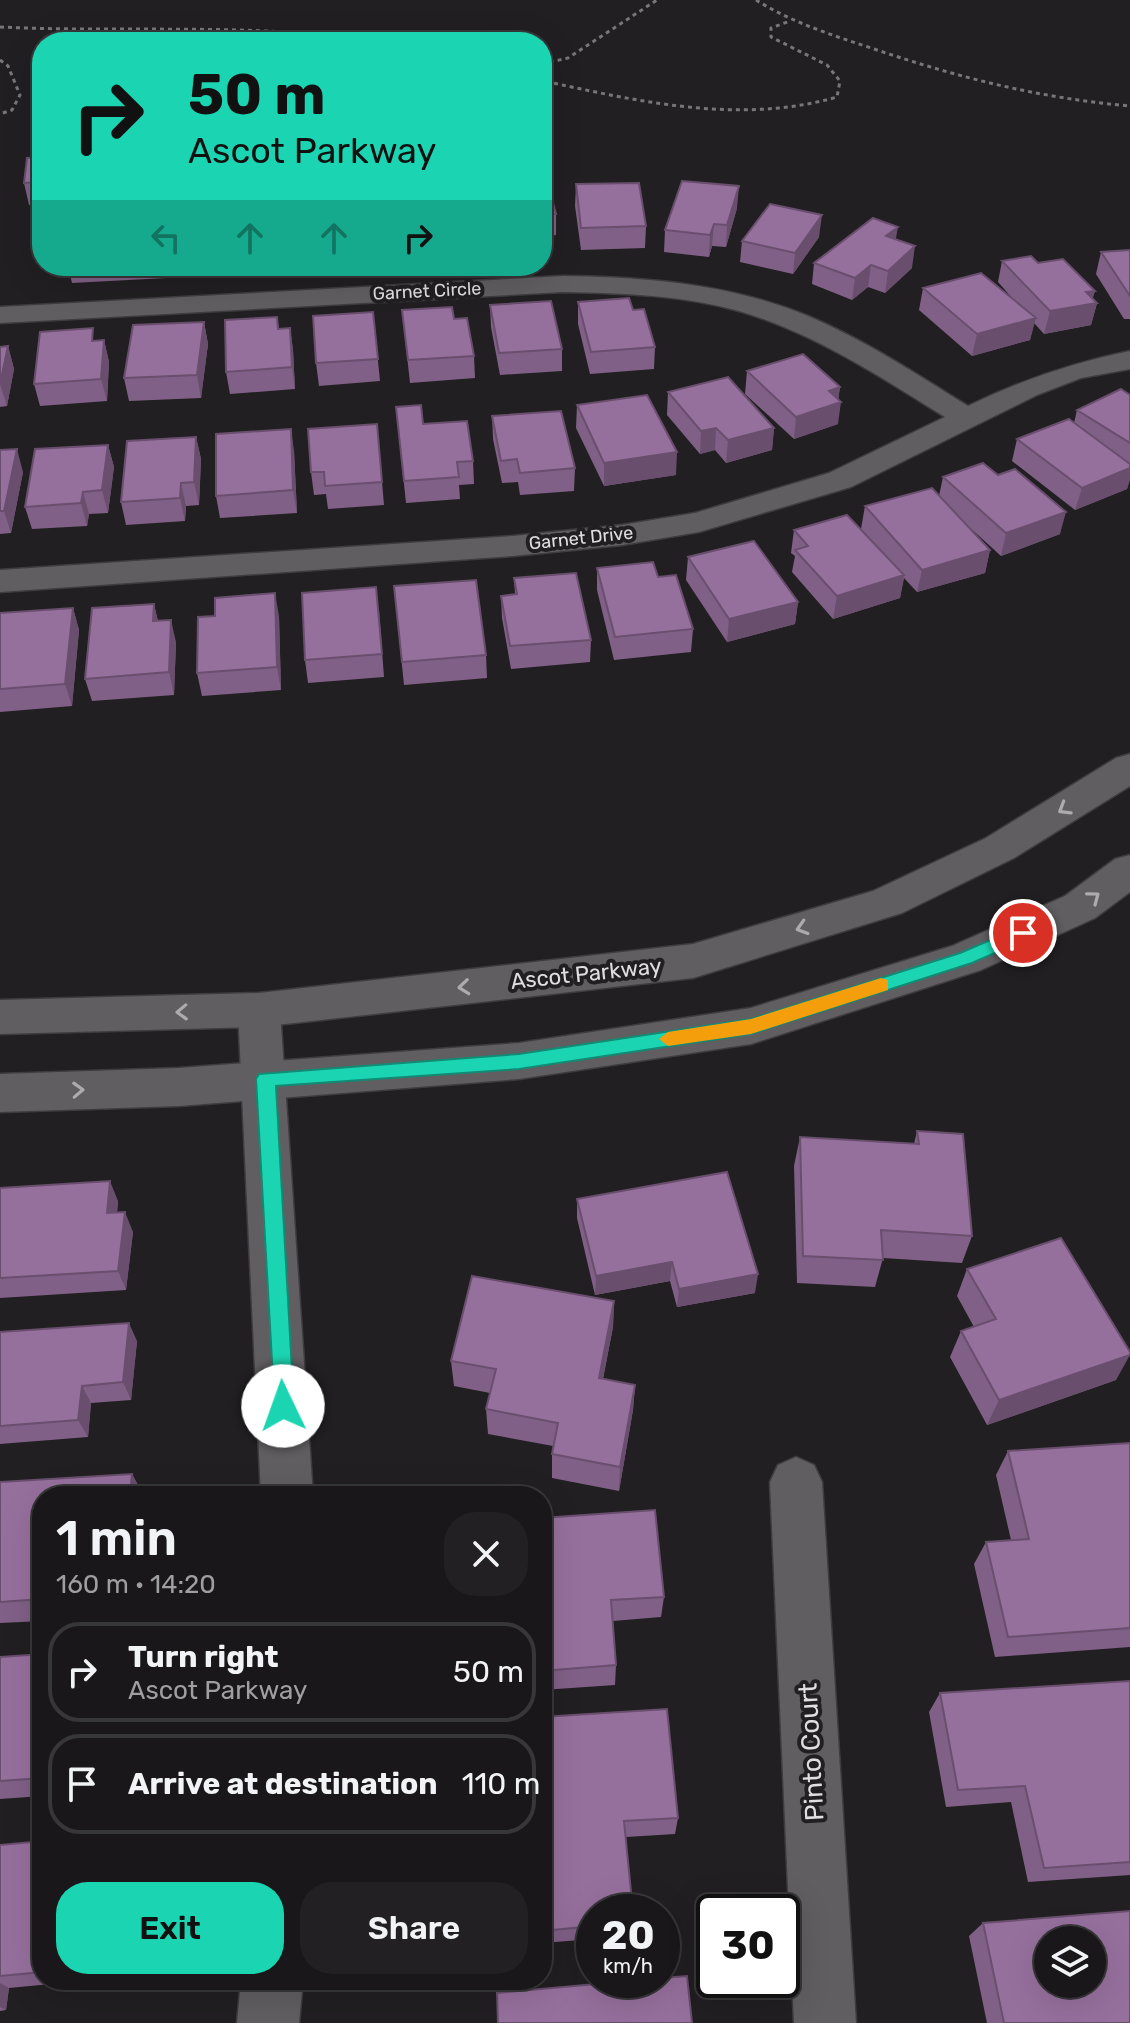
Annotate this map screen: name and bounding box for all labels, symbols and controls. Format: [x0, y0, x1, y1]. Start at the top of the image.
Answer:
text: 50 m [188, 62, 325, 128]
icon: right [56, 64, 160, 168]
text: Ascot Parkway [188, 129, 436, 172]
icon: left [144, 216, 188, 260]
icon: ahead [228, 216, 272, 260]
icon: ahead [312, 216, 356, 260]
icon: right [396, 216, 440, 260]
street label: Garnet Circle [372, 277, 482, 305]
street label: Garnet Drive [528, 522, 634, 554]
one-way arrow [1058, 800, 1073, 815]
one-way arrow [1085, 893, 1099, 907]
pin [989, 899, 1057, 967]
icon: arrive [1001, 911, 1045, 955]
one-way arrow [795, 919, 809, 935]
street label: Ascot Parkway [509, 952, 663, 995]
one-way arrow [457, 978, 470, 995]
one-way arrow [175, 1003, 187, 1021]
one-way arrow [72, 1082, 85, 1099]
position arrow [241, 1364, 325, 1448]
text: 1 min [56, 1510, 177, 1567]
button: close [444, 1512, 528, 1596]
text: 160 m · 14:20 [56, 1569, 216, 1600]
text: Turn right [128, 1639, 279, 1675]
icon: right [60, 1650, 104, 1694]
text: 50 m [453, 1654, 524, 1690]
text: Ascot Parkway [128, 1675, 307, 1706]
street label: Pinto Court [792, 1682, 831, 1822]
icon: arrive [60, 1762, 104, 1806]
text: Arrive at destination [128, 1766, 438, 1802]
text: 110 m [462, 1766, 540, 1802]
button: Exit [56, 1882, 284, 1974]
button: Share [300, 1882, 528, 1974]
speed limit sign: 30 [696, 1894, 800, 1998]
text: 20 [601, 1912, 655, 1959]
map controls [1034, 1926, 1106, 1998]
button: layers [1034, 1926, 1106, 1998]
text: km/h [603, 1954, 653, 1978]

